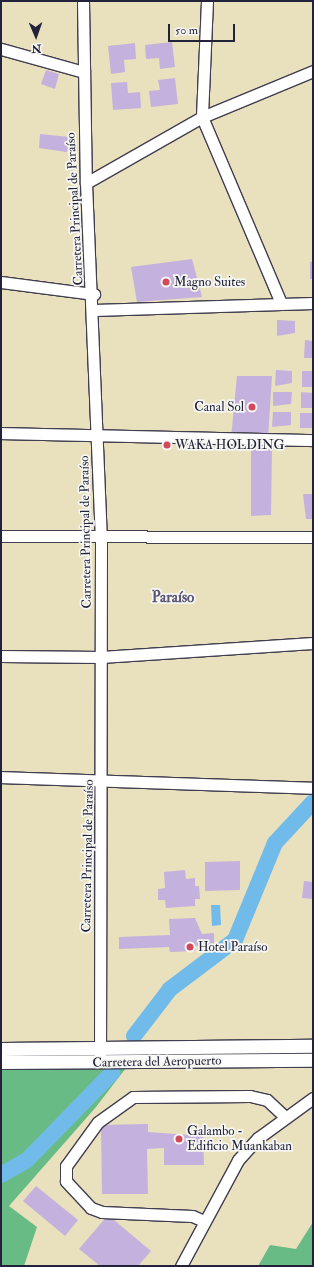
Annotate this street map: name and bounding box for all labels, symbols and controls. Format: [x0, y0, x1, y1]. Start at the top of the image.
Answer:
north arrow [16, 16, 56, 56]
scale bar [170, 16, 237, 42]
text: 50 m [175, 23, 198, 38]
text: N [31, 42, 42, 55]
street label: Carretera Principal de Paraíso [63, 132, 87, 286]
place label: Magno Suites [174, 274, 245, 290]
marker: Magno Suites [161, 277, 171, 287]
place label: Canal Sol [194, 399, 244, 415]
marker: Canal Sol [247, 402, 257, 412]
place label: WAKA HOLDING [175, 437, 284, 453]
marker: WAKA HOLDING [162, 440, 172, 450]
street label: Carretera Principal de Paraíso [77, 455, 95, 609]
district label: Paraíso [152, 589, 194, 607]
street label: Carretera Principal de Paraíso [79, 779, 97, 933]
place label: Hotel Paraíso [198, 939, 267, 955]
marker: Hotel Paraíso [185, 942, 195, 952]
street label: Carretera del Aeropuerto [92, 1053, 222, 1071]
place label: Galambo - Edificio Muankaban [187, 1124, 292, 1155]
marker: Galambo - Edificio Muankaban [174, 1134, 184, 1144]

